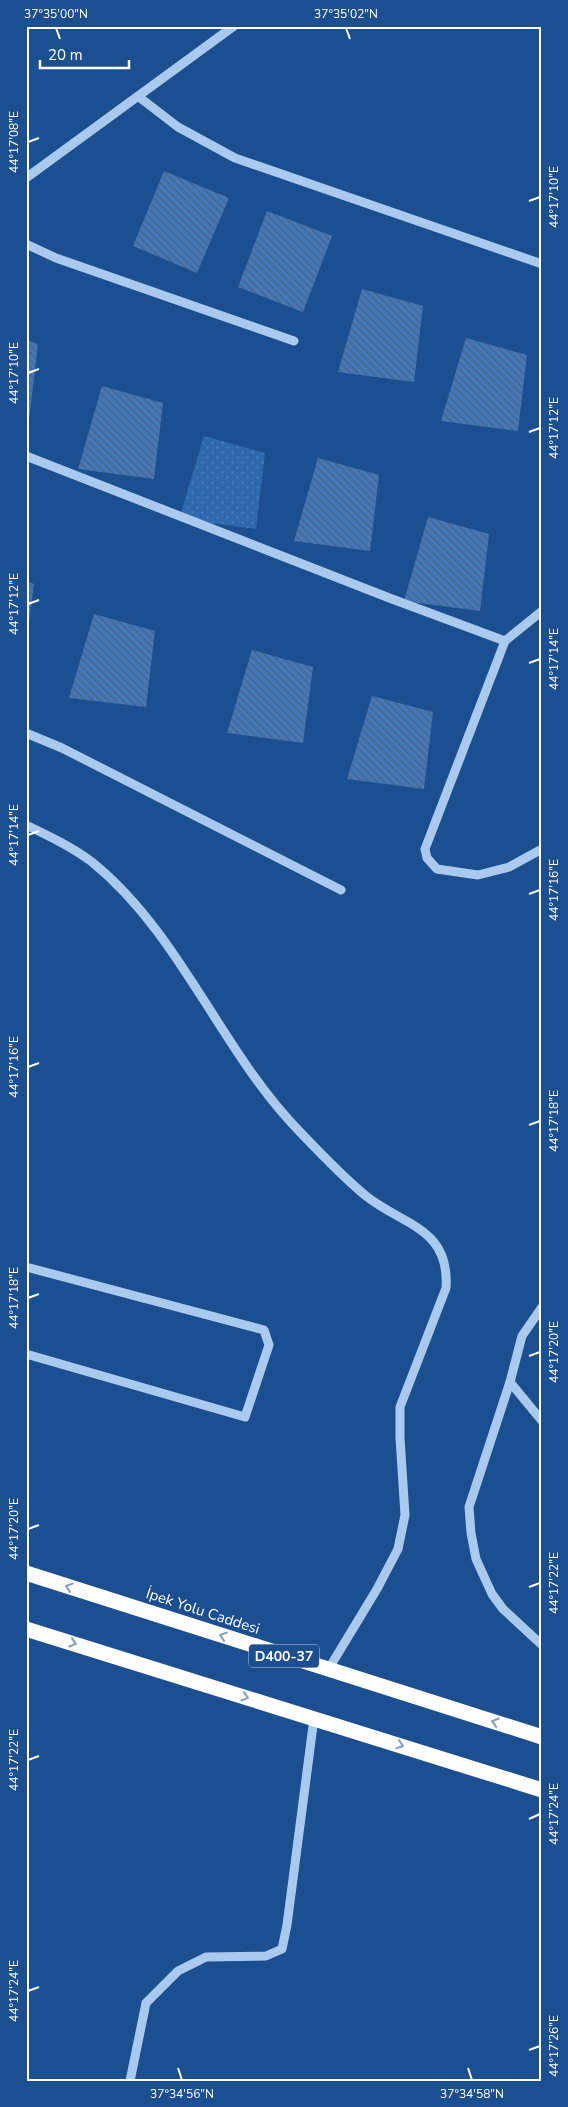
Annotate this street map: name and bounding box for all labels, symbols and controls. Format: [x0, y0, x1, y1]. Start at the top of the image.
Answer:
text: 37°35'00"N [24, 6, 88, 22]
text: 37°35'02"N [314, 6, 378, 22]
scale bar [40, 38, 129, 70]
text: 20 m [48, 45, 83, 65]
text: 44°17'08"E [6, 111, 22, 173]
text: 44°17'10"E [546, 166, 562, 228]
text: 44°17'10"E [6, 342, 22, 404]
text: 44°17'12"E [546, 397, 562, 459]
text: 44°17'12"E [6, 573, 22, 635]
text: 44°17'14"E [546, 628, 562, 690]
text: 44°17'14"E [6, 804, 22, 866]
text: 44°17'16"E [546, 859, 562, 921]
text: 44°17'16"E [6, 1036, 22, 1098]
text: 44°17'18"E [546, 1090, 562, 1152]
text: 44°17'18"E [6, 1267, 22, 1329]
text: 44°17'20"E [546, 1321, 562, 1383]
text: 44°17'20"E [6, 1498, 22, 1560]
text: 44°17'22"E [546, 1552, 562, 1614]
one-way arrow [65, 1582, 73, 1592]
street label: İpek Yolu Caddesi [143, 1583, 263, 1639]
one-way arrow [220, 1632, 228, 1642]
one-way arrow [68, 1638, 76, 1648]
road number: D400-37 [249, 1644, 319, 1668]
one-way arrow [240, 1691, 248, 1701]
one-way arrow [492, 1718, 500, 1728]
text: 44°17'22"E [6, 1729, 22, 1791]
one-way arrow [395, 1740, 403, 1750]
text: 44°17'24"E [546, 1783, 562, 1845]
text: 44°17'24"E [6, 1960, 22, 2022]
text: 44°17'26"E [546, 2015, 562, 2077]
text: 37°34'56"N [150, 2086, 214, 2102]
text: 37°34'58"N [440, 2086, 504, 2102]

